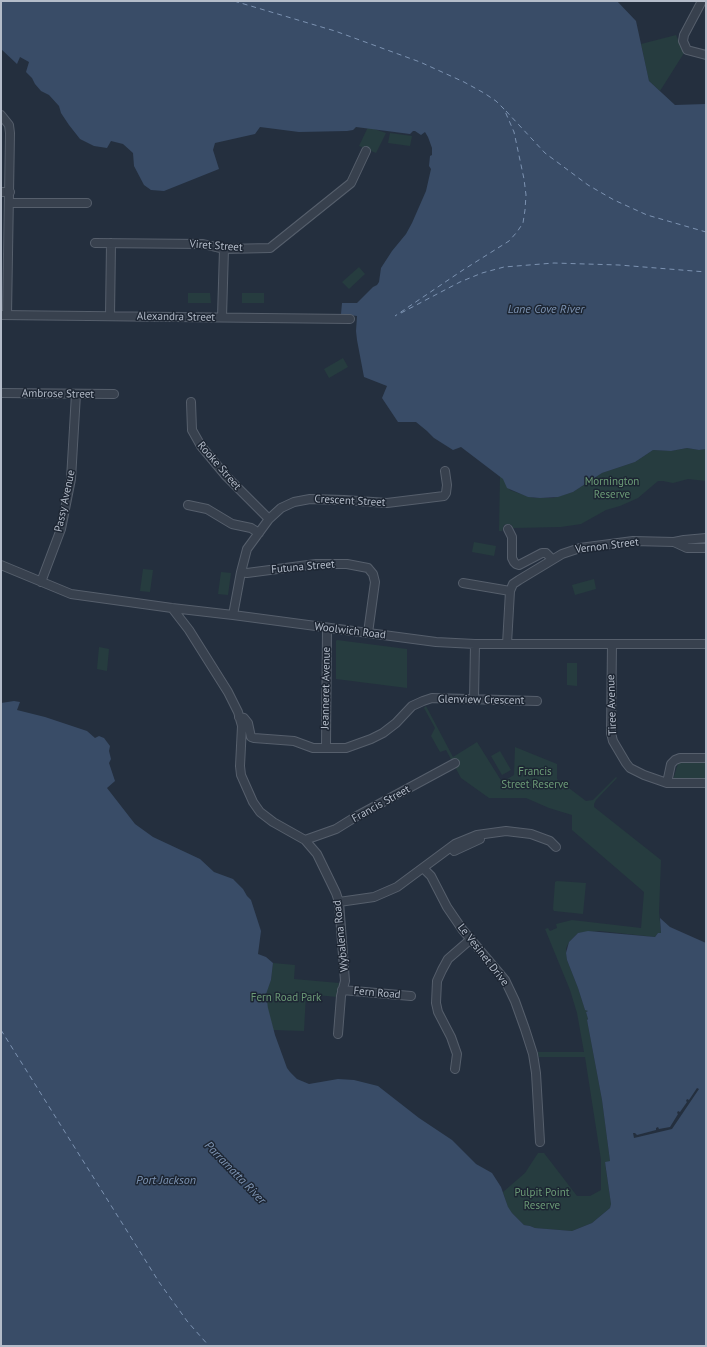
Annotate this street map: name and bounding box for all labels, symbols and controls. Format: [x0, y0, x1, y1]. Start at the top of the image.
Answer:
street label: Viret Street [189, 238, 243, 254]
water label: Lane Cove River [508, 303, 584, 317]
street label: Alexandra Street [137, 310, 215, 324]
street label: Ambrose Street [22, 387, 94, 401]
street label: Rooke Street [194, 439, 244, 493]
street label: Passy Avenue [52, 469, 78, 533]
park label: Mornington Reserve [585, 475, 639, 501]
street label: Crescent Street [314, 493, 386, 509]
street label: Vernon Street [574, 536, 640, 556]
street label: Futuna Street [271, 558, 335, 576]
street label: Woolwich Road [314, 620, 386, 642]
street label: Jeanneret Avenue [319, 647, 333, 729]
street label: Tiree Avenue [604, 674, 620, 736]
street label: Glenview Crescent [438, 693, 524, 707]
park label: Francis Street Reserve [501, 765, 569, 791]
street label: Francis Street [350, 783, 412, 825]
street label: Wybalena Road [331, 900, 351, 972]
street label: Le Vesinet Drive [455, 921, 511, 989]
street label: Fern Road [353, 984, 401, 1002]
park label: Fern Road Park [251, 991, 321, 1005]
water label: Parramatta River [201, 1139, 269, 1207]
water label: Port Jackson [136, 1174, 196, 1188]
park label: Pulpit Point Reserve [515, 1186, 569, 1212]

